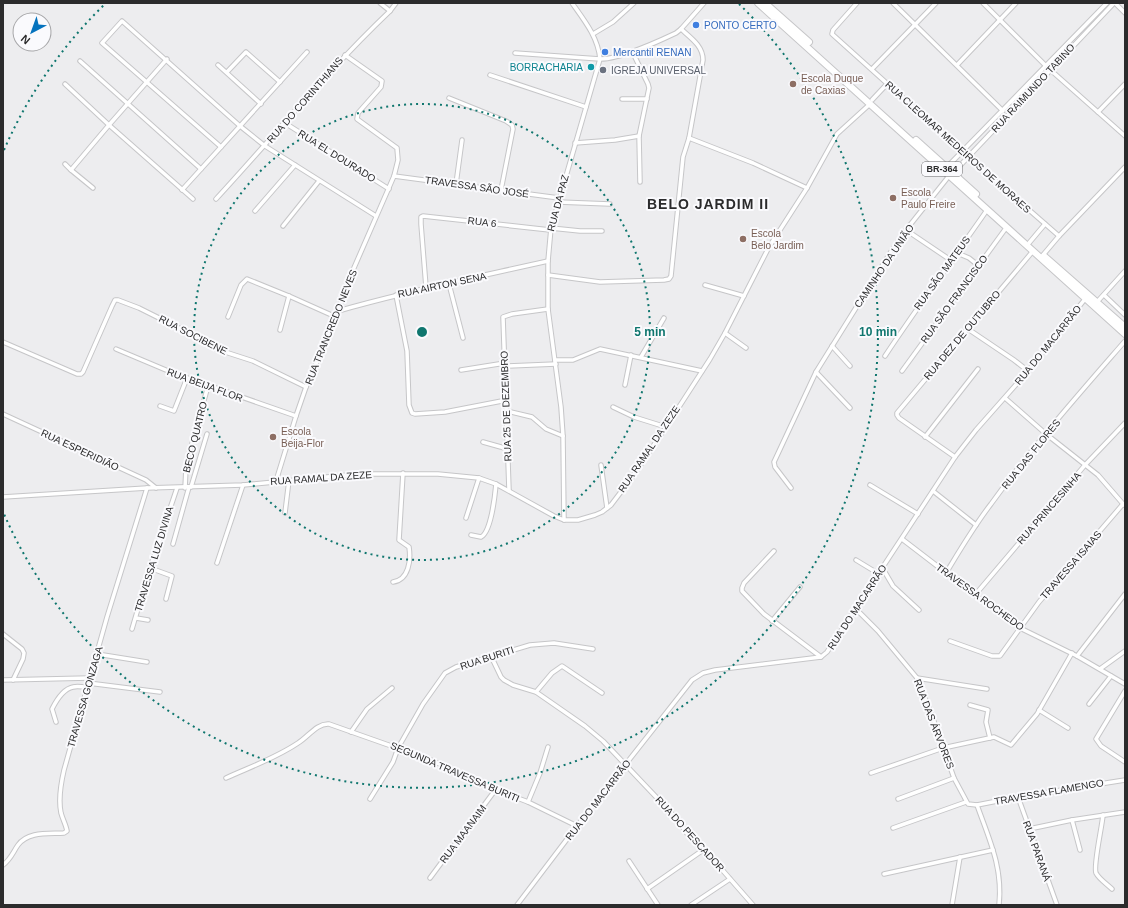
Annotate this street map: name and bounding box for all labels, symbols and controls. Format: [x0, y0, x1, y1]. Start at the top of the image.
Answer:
north arrow [12, 12, 52, 52]
marker: PONTO CERTO [691, 20, 701, 30]
place label: PONTO CERTO [704, 20, 777, 31]
text: N [18, 32, 32, 47]
street label: RUA RAIMUNDO TABINO [989, 41, 1077, 134]
marker: Mercantil RENAN [600, 47, 610, 57]
place label: Mercantil RENAN [613, 47, 691, 58]
street label: RUA DO CORINTHIANS [265, 55, 345, 145]
place label: BORRACHARIA [510, 62, 583, 73]
marker: BORRACHARIA [586, 62, 596, 72]
marker: IGREJA UNIVERSAL [598, 65, 608, 75]
place label: IGREJA UNIVERSAL [611, 65, 706, 76]
place label: Escola Duque de Caxias [801, 73, 864, 96]
marker: Escola Duque de Caxias [788, 79, 798, 89]
street label: RUA CLEOMAR MEDEIROS DE MORAES [883, 79, 1033, 215]
street label: RUA EL DOURADO [296, 128, 378, 184]
road number: BR-364 [922, 162, 962, 176]
street label: TRAVESSA SÃO JOSÉ [424, 173, 530, 200]
street label: RUA DA PAZ [545, 173, 571, 233]
place label: Escola Paulo Freire [901, 187, 956, 210]
marker: Escola Paulo Freire [888, 193, 898, 203]
district label: BELO JARDIM II [647, 196, 769, 212]
street label: RUA 6 [467, 215, 497, 229]
street label: CAMINHO DA UNIÃO [851, 222, 916, 310]
place label: Escola Belo Jardim [751, 228, 804, 251]
street label: RUA SÃO MATEUS [911, 233, 973, 312]
marker: Escola Belo Jardim [738, 234, 748, 244]
street label: RUA SÃO FRANCISCO [918, 252, 990, 345]
street label: RUA TRANCREDO NEVES [303, 268, 359, 386]
street label: RUA AIRTON SENA [397, 270, 488, 300]
street label: RUA DEZ DE OUTUBRO [922, 288, 1003, 382]
street label: RUA DO MACARRÃO [1012, 302, 1084, 387]
street label: RUA SOCIBENE [157, 313, 229, 357]
centre of rings [415, 325, 429, 339]
text: 5 min [634, 325, 666, 339]
text: 10 min [859, 325, 897, 339]
street label: RUA 25 DE DEZEMBRO [499, 350, 513, 461]
street label: RUA BEIJA FLOR [166, 366, 244, 404]
street label: BECO QUATRO [181, 400, 209, 474]
street label: RUA RAMAL DA ZEZE [616, 403, 682, 494]
street label: RUA DAS FLORES [999, 417, 1063, 491]
street label: RUA ESPERIDIÃO [39, 426, 121, 473]
place label: Escola Beija-Flor [281, 426, 324, 449]
marker: Escola Beija-Flor [268, 432, 278, 442]
street label: RUA RAMAL DA ZEZE [270, 469, 373, 487]
street label: RUA PRINCESINHA [1015, 470, 1083, 546]
street label: TRAVESSA LUZ DIVINA [133, 505, 175, 613]
street label: TRAVESSA ISAIAS [1038, 528, 1104, 601]
street label: TRAVESSA ROCHEDO [934, 561, 1026, 633]
street label: RUA DO MACARRÃO [825, 562, 889, 651]
street label: RUA BURITI [459, 644, 515, 672]
street label: TRAVESSA GONZAGA [65, 645, 105, 749]
street label: RUA DAS ÁRVORES [912, 677, 957, 771]
street label: SEGUNDA TRAVESSA BURITI [389, 740, 521, 804]
street label: RUA DO MACARRÃO [562, 757, 633, 842]
street label: TRAVESSA FLAMENGO [993, 777, 1105, 807]
street label: RUA DO PESCADOR [653, 794, 727, 874]
street label: RUA MAANAIM [438, 803, 488, 865]
street label: RUA PARANÁ [1021, 819, 1054, 883]

